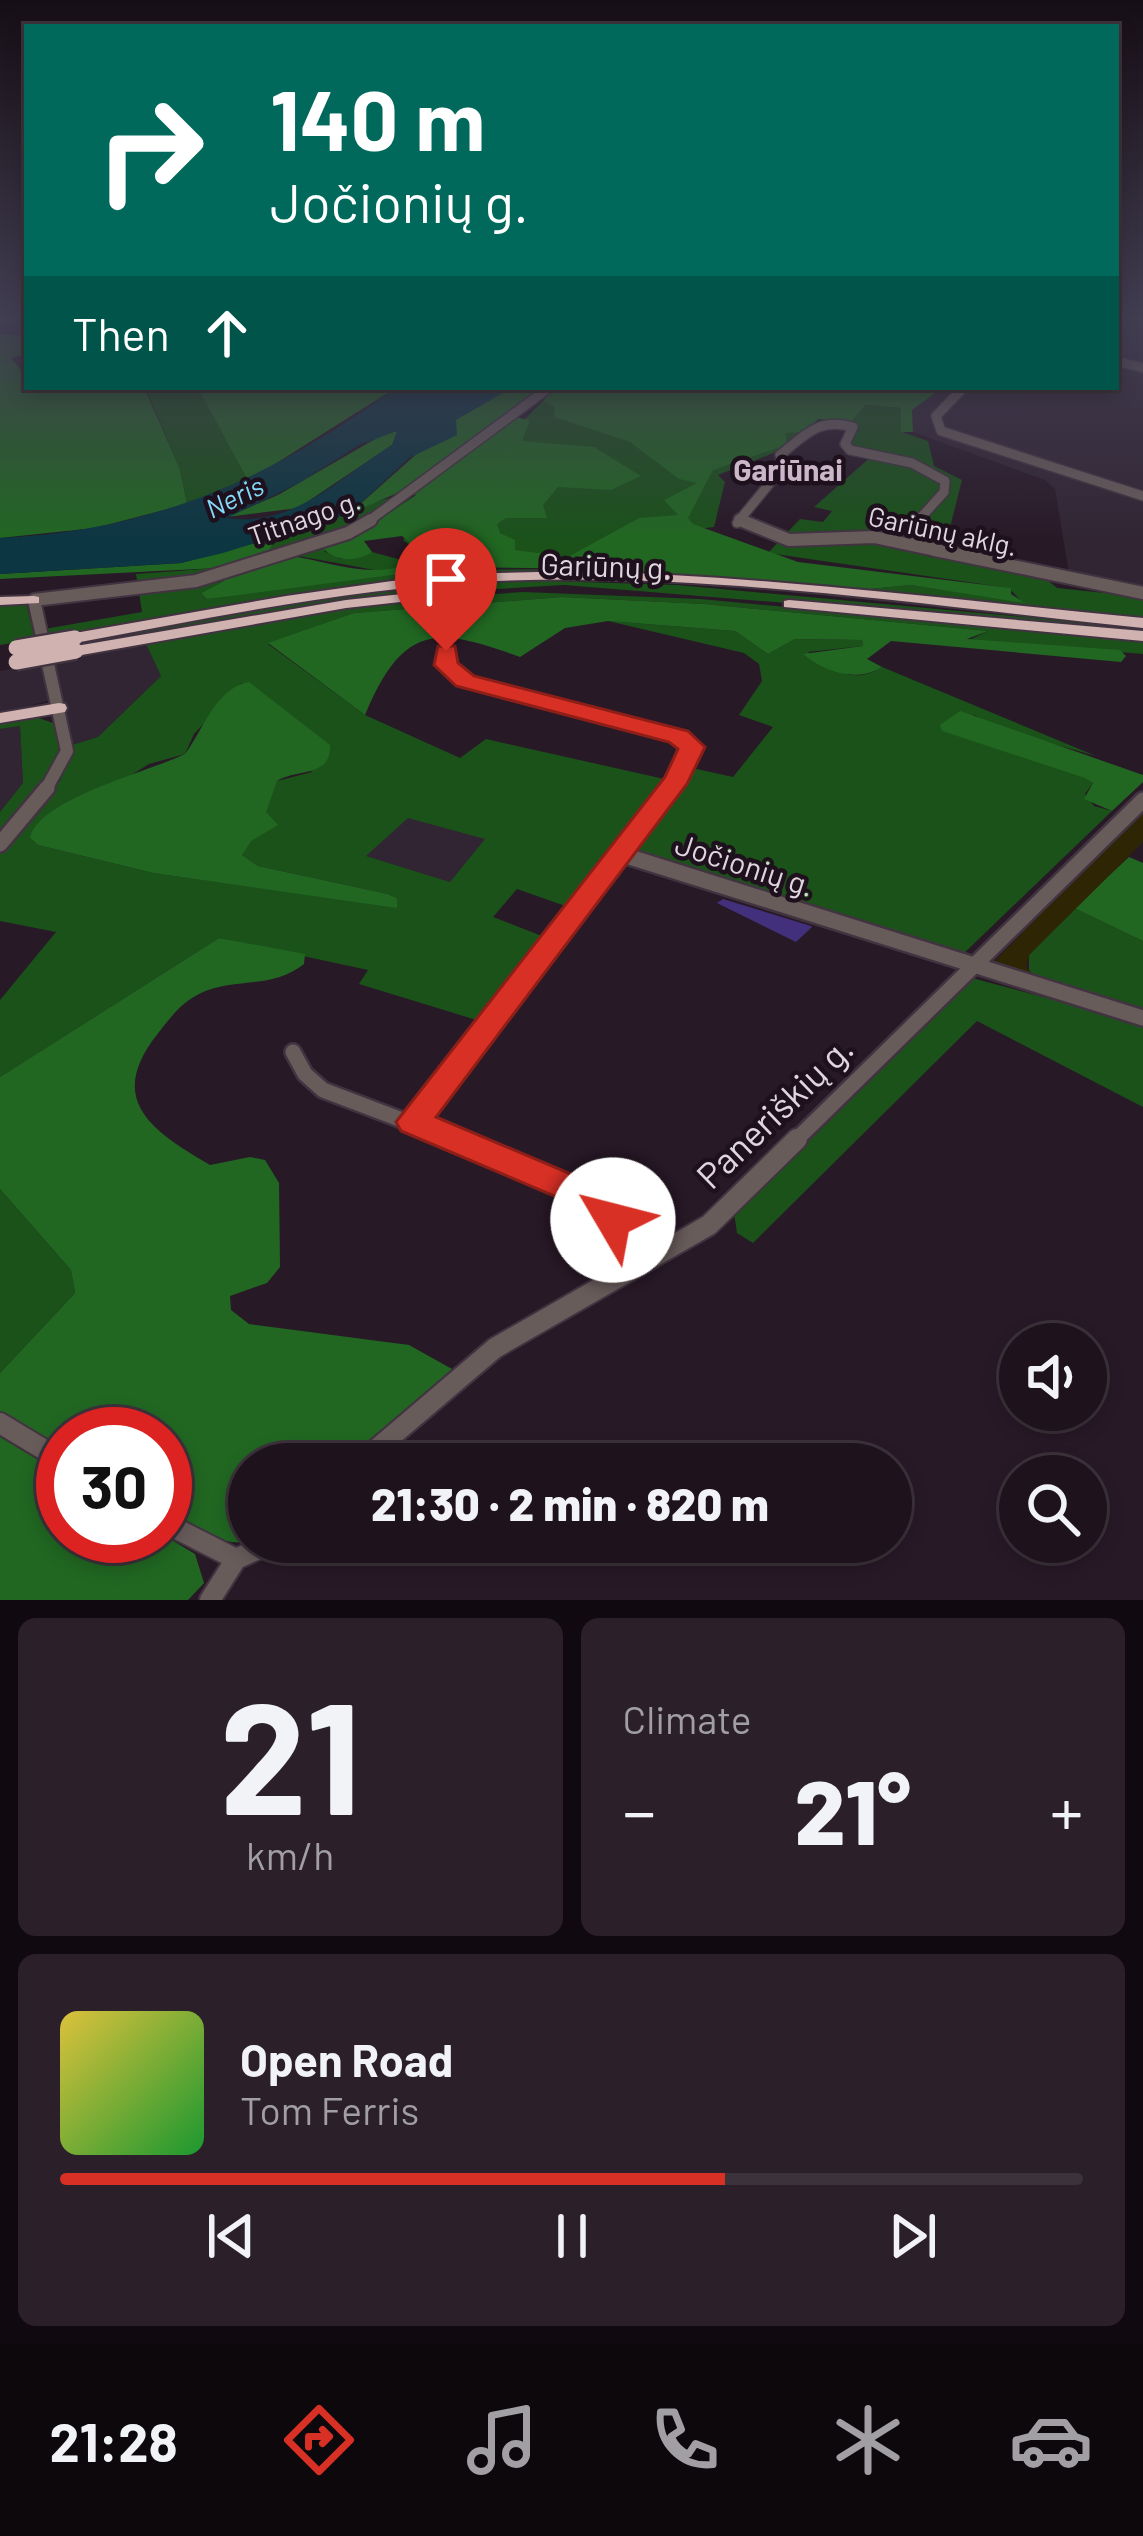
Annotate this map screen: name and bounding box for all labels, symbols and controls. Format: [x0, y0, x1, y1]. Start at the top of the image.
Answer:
text: 140 m [270, 67, 485, 168]
icon: right [72, 72, 228, 228]
text: Jočionių g. [270, 169, 529, 234]
icon: ahead [194, 300, 260, 366]
text: Then [72, 306, 170, 360]
district label: Gariūnai [733, 451, 843, 487]
water label: Neris [200, 468, 268, 524]
street label: Titnago g. [244, 483, 364, 551]
street label: Gariūnų aklg. [866, 499, 1020, 561]
pin [395, 528, 497, 651]
street label: Gariūnų g. [540, 545, 672, 585]
icon: arrive [413, 546, 479, 612]
street label: Jočionių g. [671, 825, 819, 903]
street label: Paneriškių g. [687, 1026, 861, 1196]
position arrow [550, 1157, 676, 1283]
map controls [999, 1323, 1107, 1563]
button: sound [999, 1323, 1107, 1431]
speed limit sign: 30 [36, 1407, 192, 1563]
button: search [999, 1455, 1107, 1563]
text: 21:30 · 2 min · 820 m [371, 1476, 769, 1530]
text: 21 [219, 1659, 361, 1846]
text: Climate [623, 1695, 752, 1742]
text: 21° [795, 1755, 911, 1863]
text: − [623, 1770, 656, 1849]
text: + [1050, 1770, 1083, 1849]
text: km/h [246, 1831, 334, 1878]
text: Open Road [240, 2032, 453, 2086]
text: Tom Ferris [240, 2086, 419, 2133]
icon: previous [198, 2203, 264, 2269]
icon: pause [539, 2203, 605, 2269]
icon: next [880, 2203, 946, 2269]
icon: directions [277, 2398, 361, 2482]
icon: music [460, 2398, 544, 2482]
icon: phone [643, 2398, 727, 2482]
icon: climate [826, 2398, 910, 2482]
icon: car [1009, 2398, 1093, 2482]
text: 21:28 [50, 2408, 178, 2473]

